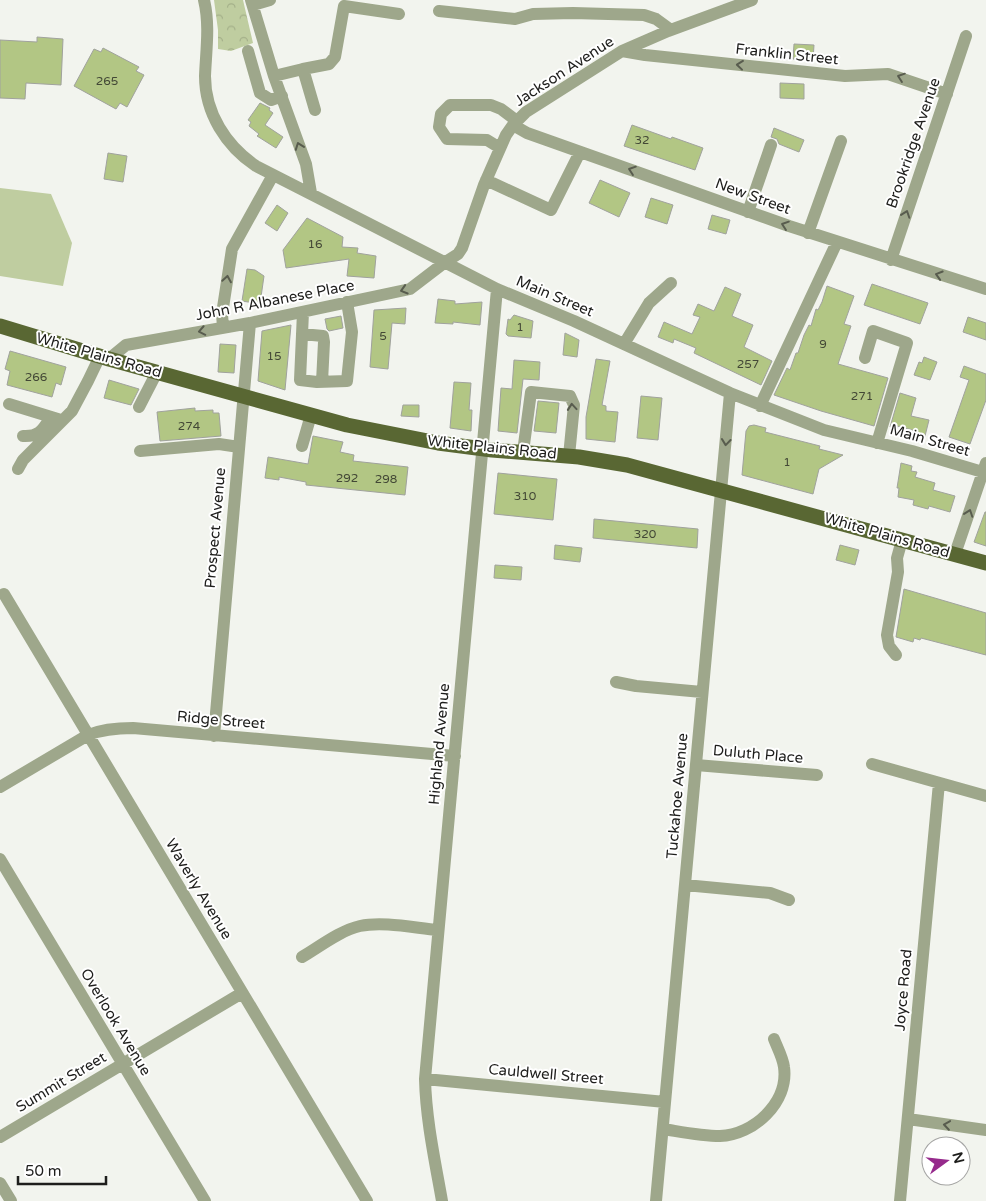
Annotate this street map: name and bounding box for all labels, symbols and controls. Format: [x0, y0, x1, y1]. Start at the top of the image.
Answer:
street label: Jackson Avenue [511, 32, 617, 110]
street label: Franklin Street [735, 40, 840, 68]
one-way arrow [735, 60, 743, 71]
one-way arrow [897, 73, 906, 83]
house number: 265 [96, 74, 118, 88]
street label: Brookridge Avenue [882, 75, 944, 211]
house number: 32 [634, 133, 650, 147]
one-way arrow [295, 142, 305, 151]
one-way arrow [628, 166, 636, 176]
street label: New Street [713, 174, 793, 218]
one-way arrow [901, 210, 911, 218]
one-way arrow [781, 221, 790, 231]
house number: 16 [307, 237, 323, 251]
one-way arrow [936, 271, 944, 281]
street label: Main Street [513, 272, 597, 321]
one-way arrow [222, 275, 232, 283]
street label: John R Albanese Place [194, 276, 356, 324]
one-way arrow [400, 284, 409, 294]
house number: 1 [516, 320, 524, 334]
one-way arrow [198, 326, 207, 336]
street label: White Plains Road [34, 328, 164, 382]
house number: 5 [379, 329, 387, 343]
house number: 9 [819, 337, 827, 351]
house number: 15 [266, 349, 282, 363]
house number: 257 [737, 357, 759, 371]
house number: 266 [25, 370, 47, 384]
house number: 271 [851, 389, 873, 403]
one-way arrow [567, 403, 578, 411]
house number: 274 [178, 419, 201, 433]
street label: Main Street [888, 420, 972, 460]
street label: White Plains Road [426, 431, 558, 463]
one-way arrow [720, 438, 731, 446]
house number: 1 [783, 455, 791, 469]
street label: Prospect Avenue [201, 467, 229, 589]
house number: 292 [336, 471, 358, 485]
house number: 298 [375, 472, 397, 486]
house number: 310 [514, 489, 537, 503]
street label: White Plains Road [822, 508, 952, 562]
one-way arrow [963, 509, 973, 518]
house number: 320 [634, 527, 657, 541]
street label: Highland Avenue [425, 683, 453, 805]
street label: Ridge Street [176, 707, 266, 733]
street label: Tuckahoe Avenue [663, 732, 691, 860]
street label: Duluth Place [712, 741, 804, 767]
street label: Waverly Avenue [162, 835, 236, 943]
street label: Joyce Road [890, 948, 916, 1032]
street label: Overlook Avenue [77, 965, 155, 1079]
street label: Summit Street [13, 1048, 110, 1116]
street label: Cauldwell Street [488, 1060, 605, 1088]
one-way arrow [943, 1120, 951, 1130]
north arrow [921, 1136, 971, 1186]
text: N [948, 1150, 968, 1165]
scale bar [18, 1154, 105, 1186]
text: 50 m [25, 1162, 62, 1180]

